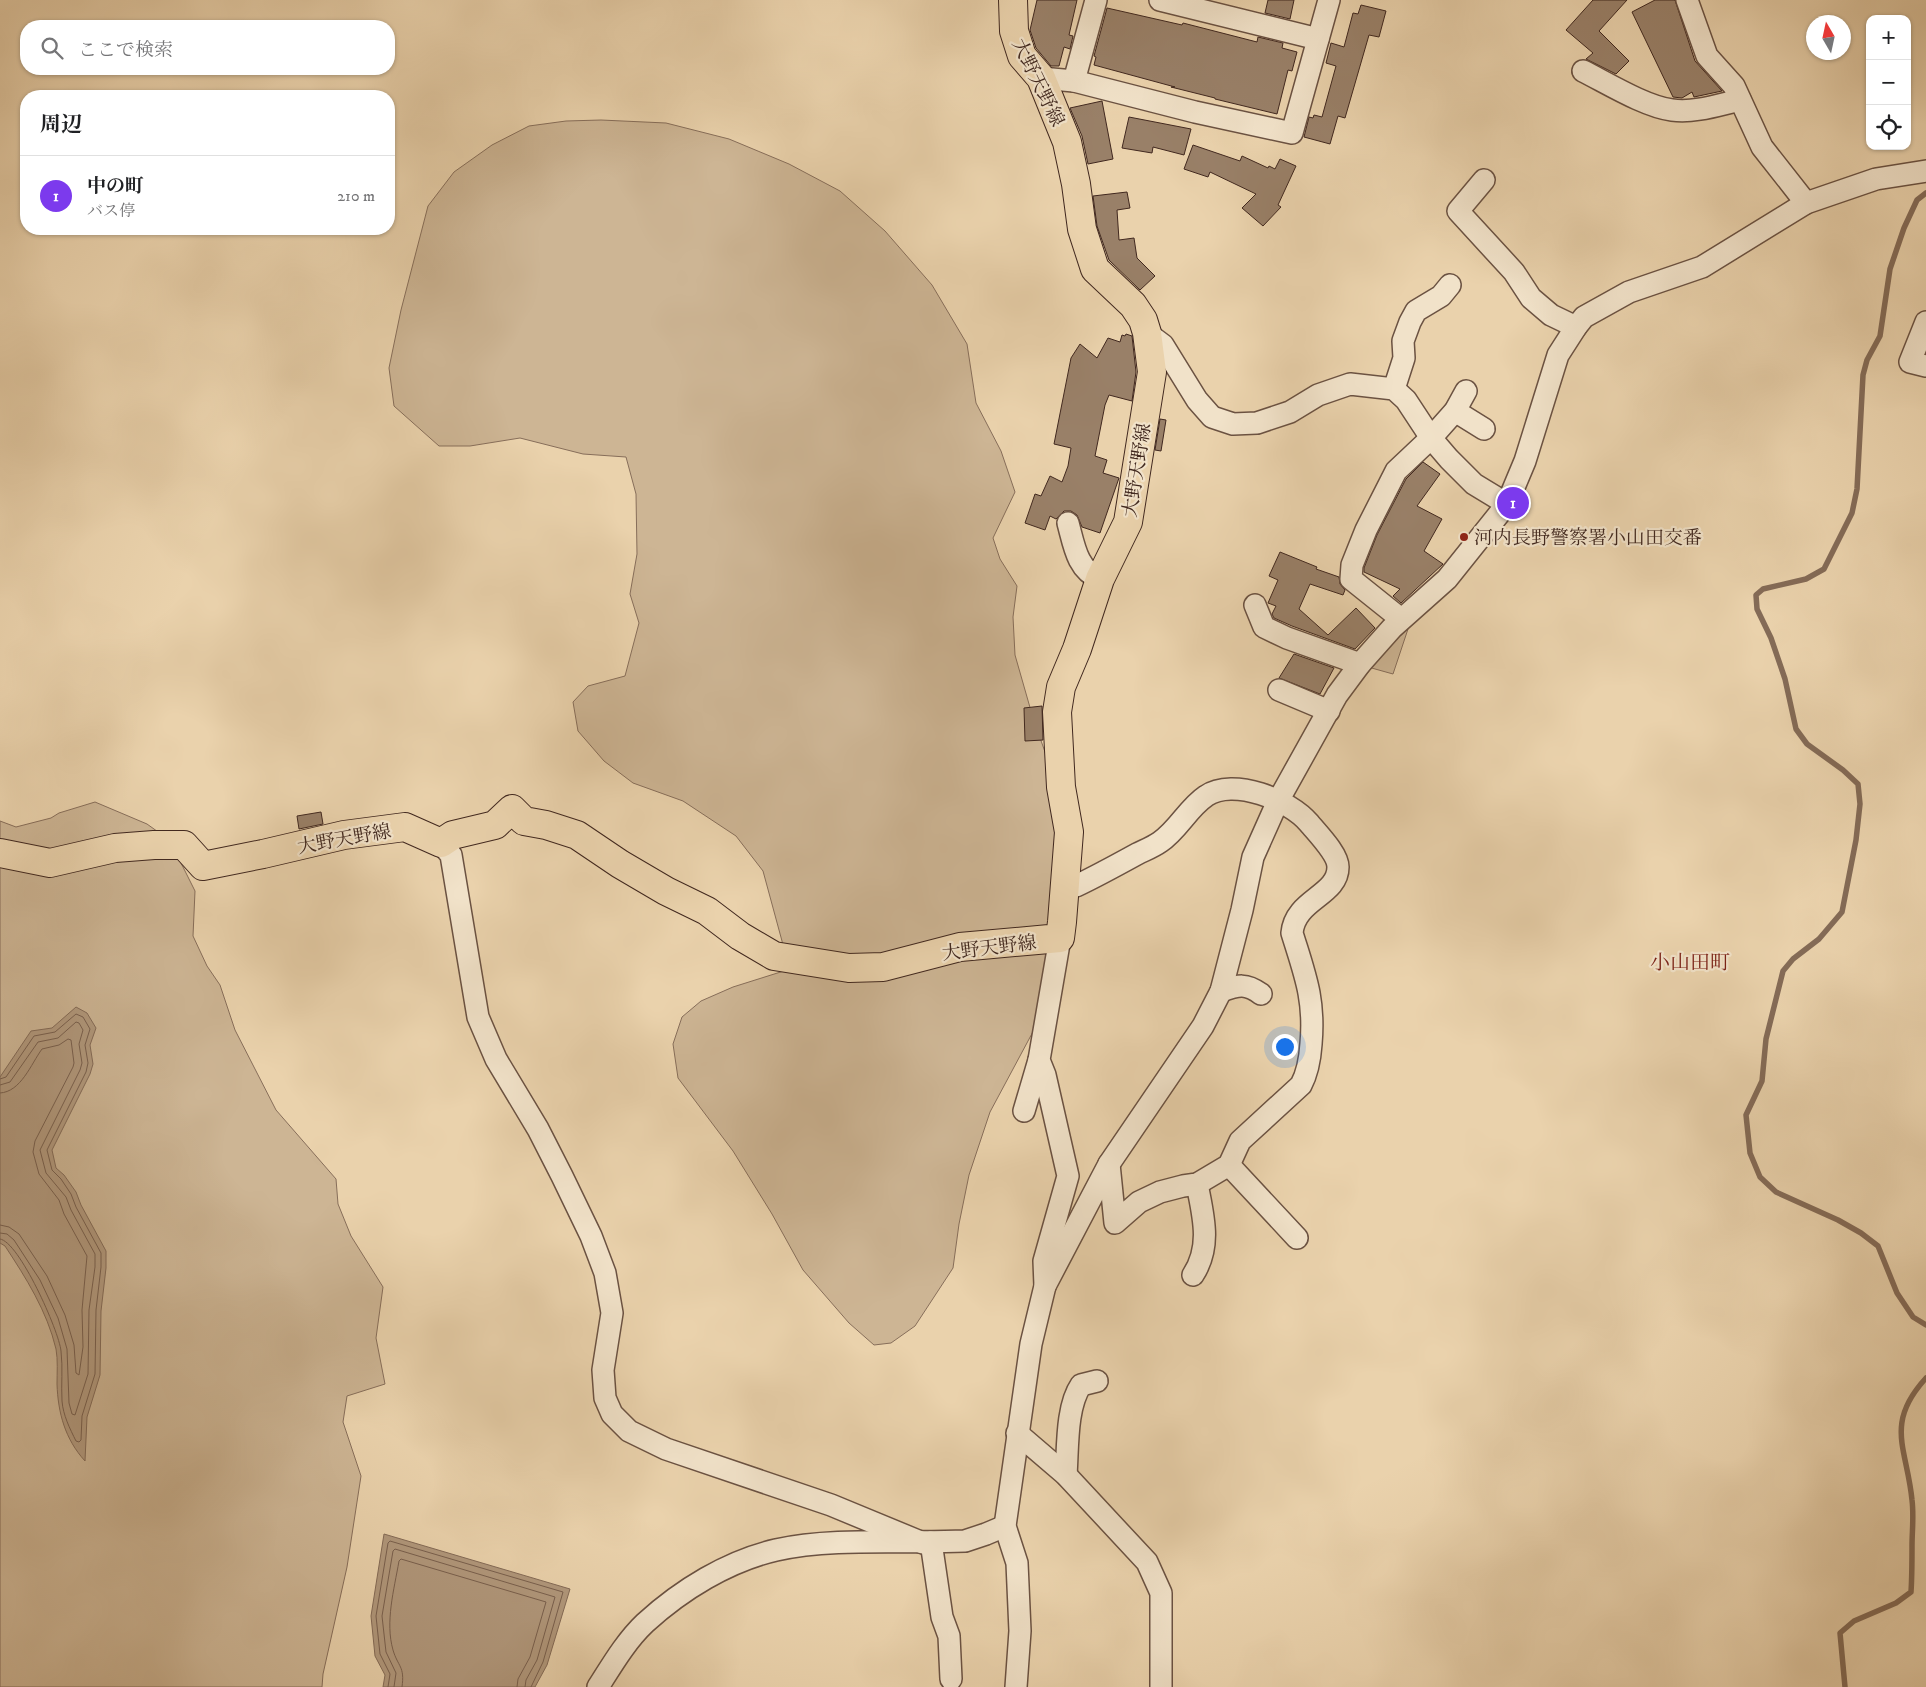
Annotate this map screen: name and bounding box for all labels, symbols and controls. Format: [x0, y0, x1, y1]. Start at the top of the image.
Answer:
north arrow [1806, 15, 1851, 60]
map controls [1866, 15, 1911, 150]
button: + [1866, 15, 1911, 60]
search box [20, 20, 395, 75]
icon: search [38, 34, 66, 62]
street label: 大野天野線 [1006, 35, 1069, 130]
text: ここで検索 [78, 39, 173, 62]
button: − [1866, 60, 1911, 105]
button: locate [1866, 105, 1911, 150]
text: 周辺 [40, 112, 82, 138]
text: 中の町 [87, 175, 144, 198]
text: 1 [53, 186, 59, 206]
text: 210 m [337, 186, 375, 206]
text: バス停 [87, 201, 135, 221]
street label: 大野天野線 [1119, 422, 1156, 519]
pin: 1 [1497, 484, 1529, 522]
place label: 河内長野警察署小山田交番 [1474, 527, 1702, 550]
marker: 河内長野警察署小山田交番 [1458, 531, 1470, 543]
street label: 大野天野線 [295, 820, 393, 859]
street label: 大野天野線 [941, 931, 1038, 966]
district label: 小山田町 [1650, 951, 1730, 976]
your location [1272, 1034, 1298, 1060]

